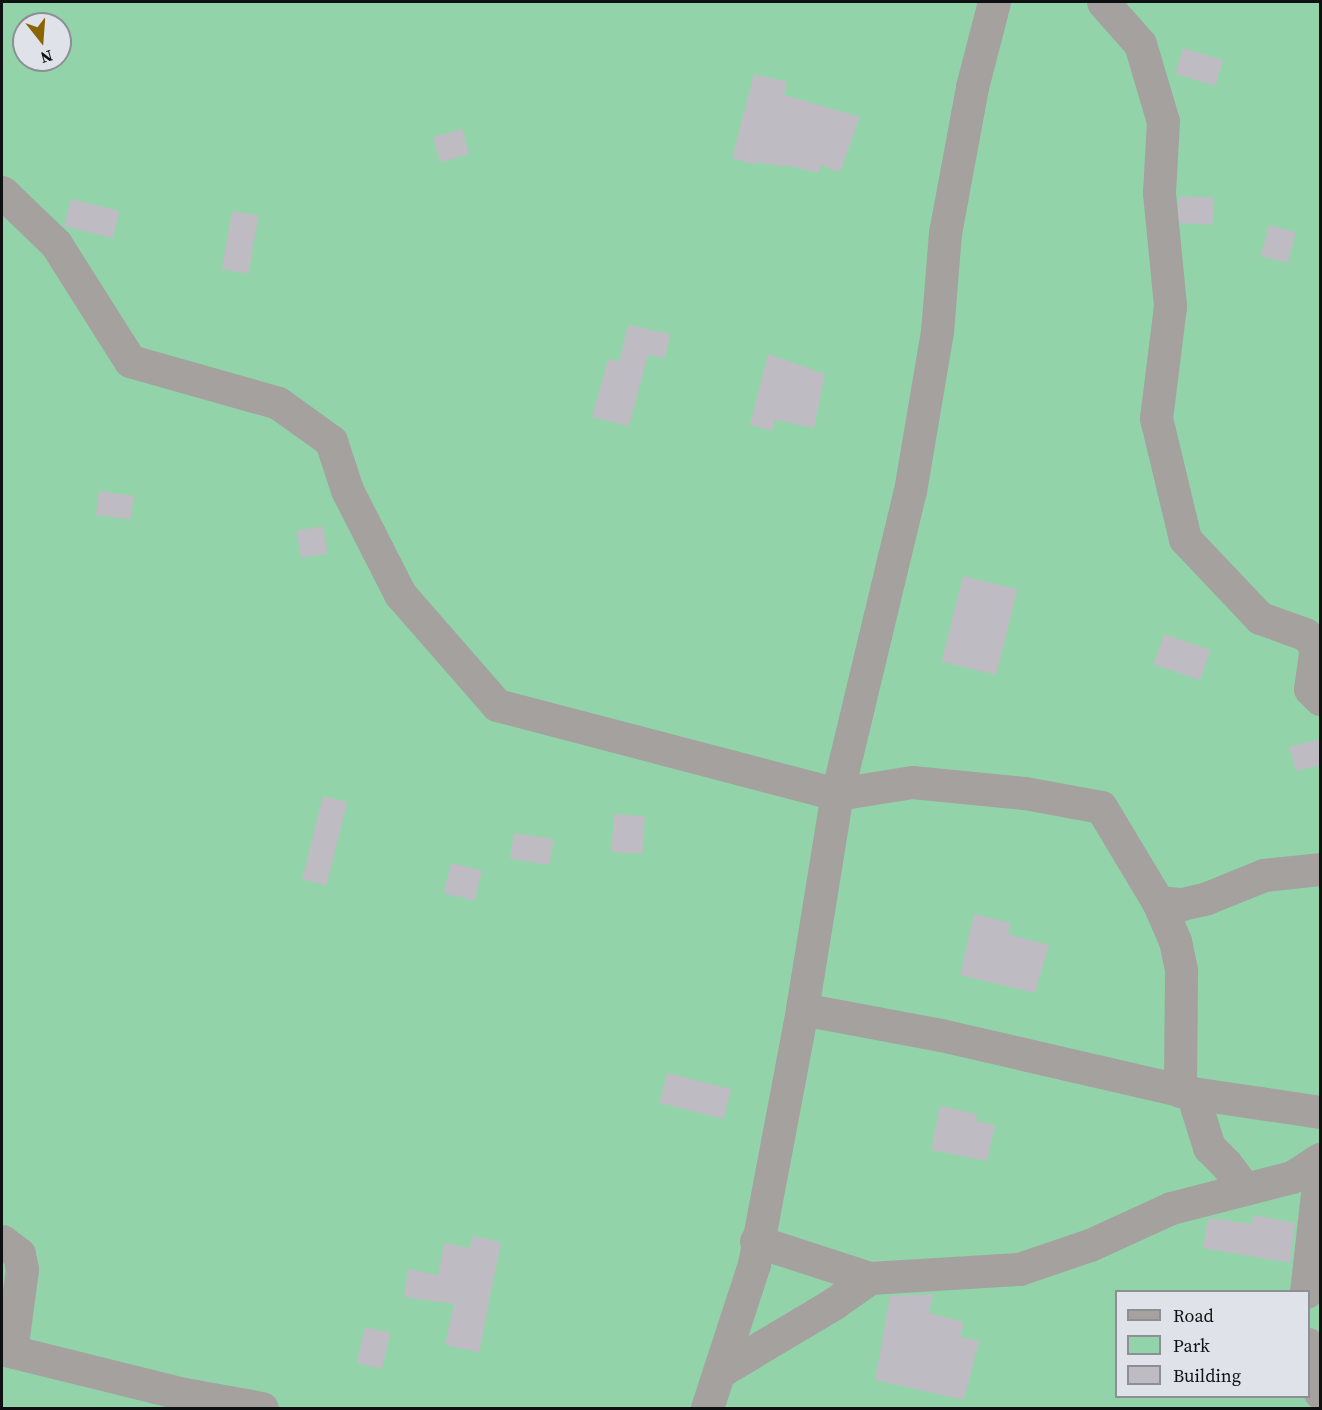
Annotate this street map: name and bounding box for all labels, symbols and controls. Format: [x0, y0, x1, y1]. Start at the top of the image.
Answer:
north arrow [12, 12, 72, 72]
text: N [38, 45, 55, 70]
legend [1115, 1290, 1310, 1398]
text: Road [1173, 1303, 1214, 1328]
text: Park [1173, 1333, 1210, 1358]
text: Building [1173, 1363, 1241, 1388]

